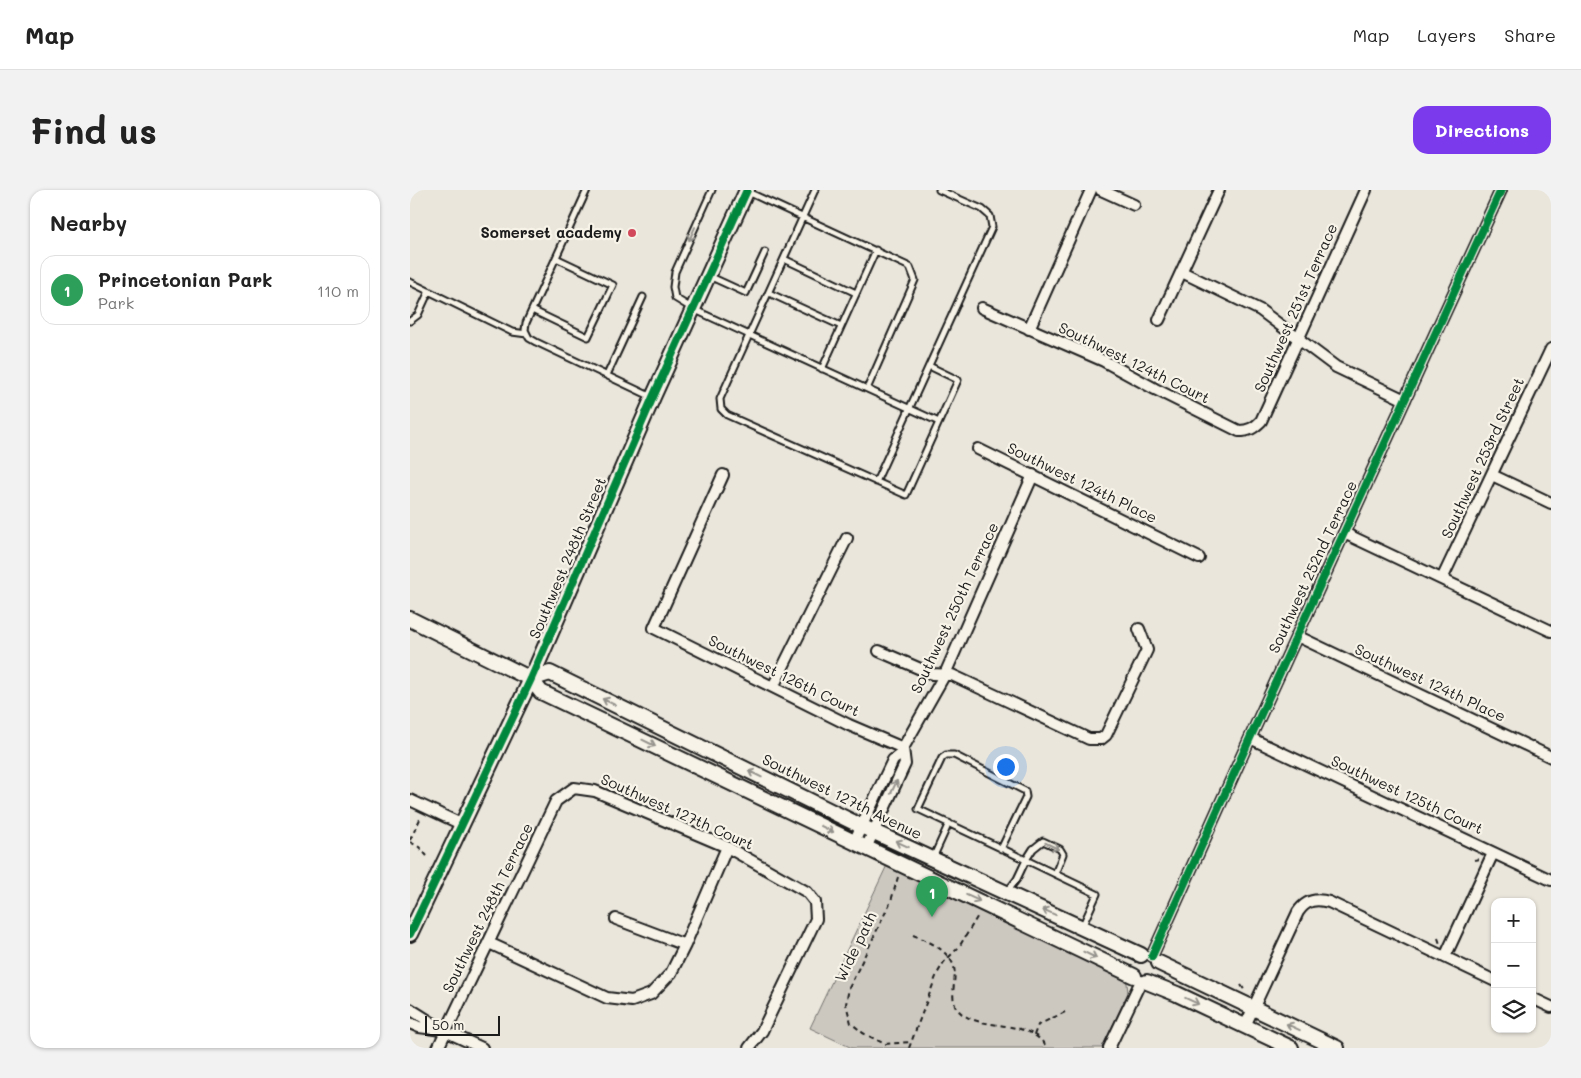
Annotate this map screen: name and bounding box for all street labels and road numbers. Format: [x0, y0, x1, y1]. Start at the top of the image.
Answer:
street label: Southwest 251st Terrace [1249, 220, 1341, 395]
street label: Southwest 124th Court [1056, 317, 1213, 407]
street label: Southwest 253rd Street [1436, 374, 1528, 541]
street label: Southwest 124th Place [1004, 437, 1161, 527]
street label: Southwest 248th Street [524, 474, 610, 642]
street label: Southwest 252nd Terrace [1263, 477, 1361, 656]
street label: Southwest 250th Terrace [906, 519, 1003, 696]
street label: Southwest 126th Court [705, 630, 863, 721]
street label: Southwest 124th Place [1352, 638, 1509, 726]
street label: Southwest 127th Avenue [759, 749, 926, 844]
street label: Southwest 125th Court [1328, 750, 1487, 838]
street label: Southwest 127th Court [598, 768, 757, 854]
street label: Southwest 248th Terrace [437, 819, 537, 996]
street label: Wide path [830, 908, 881, 985]

